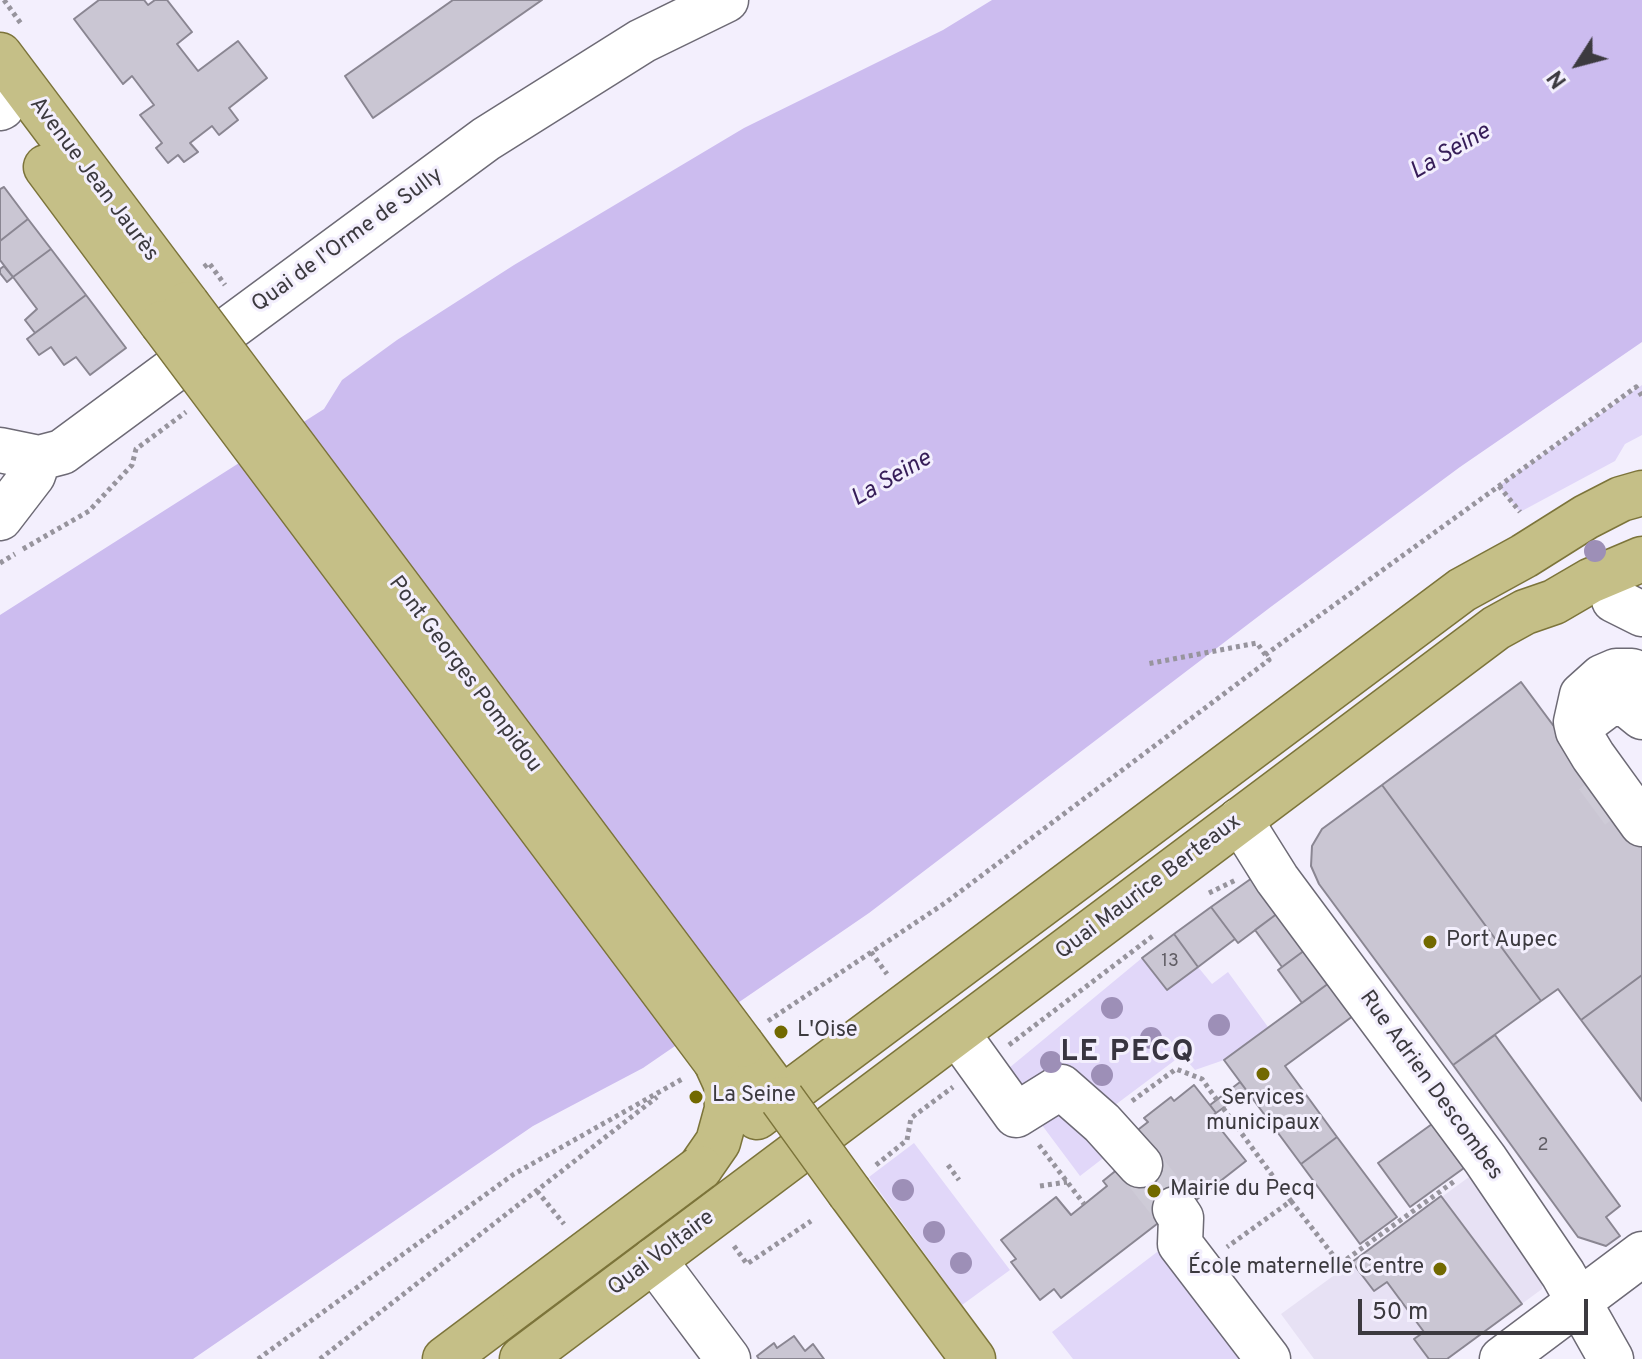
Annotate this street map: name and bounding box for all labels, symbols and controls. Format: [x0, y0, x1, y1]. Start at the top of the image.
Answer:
north arrow [1538, 24, 1618, 104]
text: N [1543, 64, 1574, 93]
street label: Avenue Jean Jaurès [23, 93, 163, 267]
water label: La Seine [1406, 119, 1496, 187]
street label: Quai de l'Orme de Sully [247, 163, 449, 319]
water label: La Seine [847, 446, 937, 514]
street label: Pont Georges Pompidou [382, 572, 546, 778]
street label: Quai Maurice Berteaux [1051, 810, 1247, 966]
place label: Port Aupec [1446, 929, 1558, 955]
marker: Port Aupec [1421, 933, 1439, 951]
house number: 13 [1161, 951, 1179, 973]
street label: Rue Adrien Descombes [1352, 986, 1508, 1186]
place label: L'Oise [797, 1019, 858, 1045]
marker: L'Oise [772, 1023, 790, 1041]
district label: LE PECQ [1060, 1036, 1196, 1072]
marker: Services municipaux [1254, 1065, 1272, 1083]
place label: La Seine [712, 1084, 796, 1110]
place label: Services municipaux [1206, 1087, 1320, 1138]
marker: La Seine [687, 1088, 705, 1106]
house number: 2 [1537, 1135, 1549, 1157]
place label: Mairie du Pecq [1170, 1178, 1315, 1204]
marker: Mairie du Pecq [1145, 1182, 1163, 1200]
street label: Quai Voltaire [604, 1205, 720, 1303]
place label: École maternelle Centre [1188, 1256, 1424, 1282]
marker: École maternelle Centre [1431, 1260, 1449, 1278]
scale bar [1362, 1283, 1592, 1333]
text: 50 m [1372, 1298, 1428, 1328]

